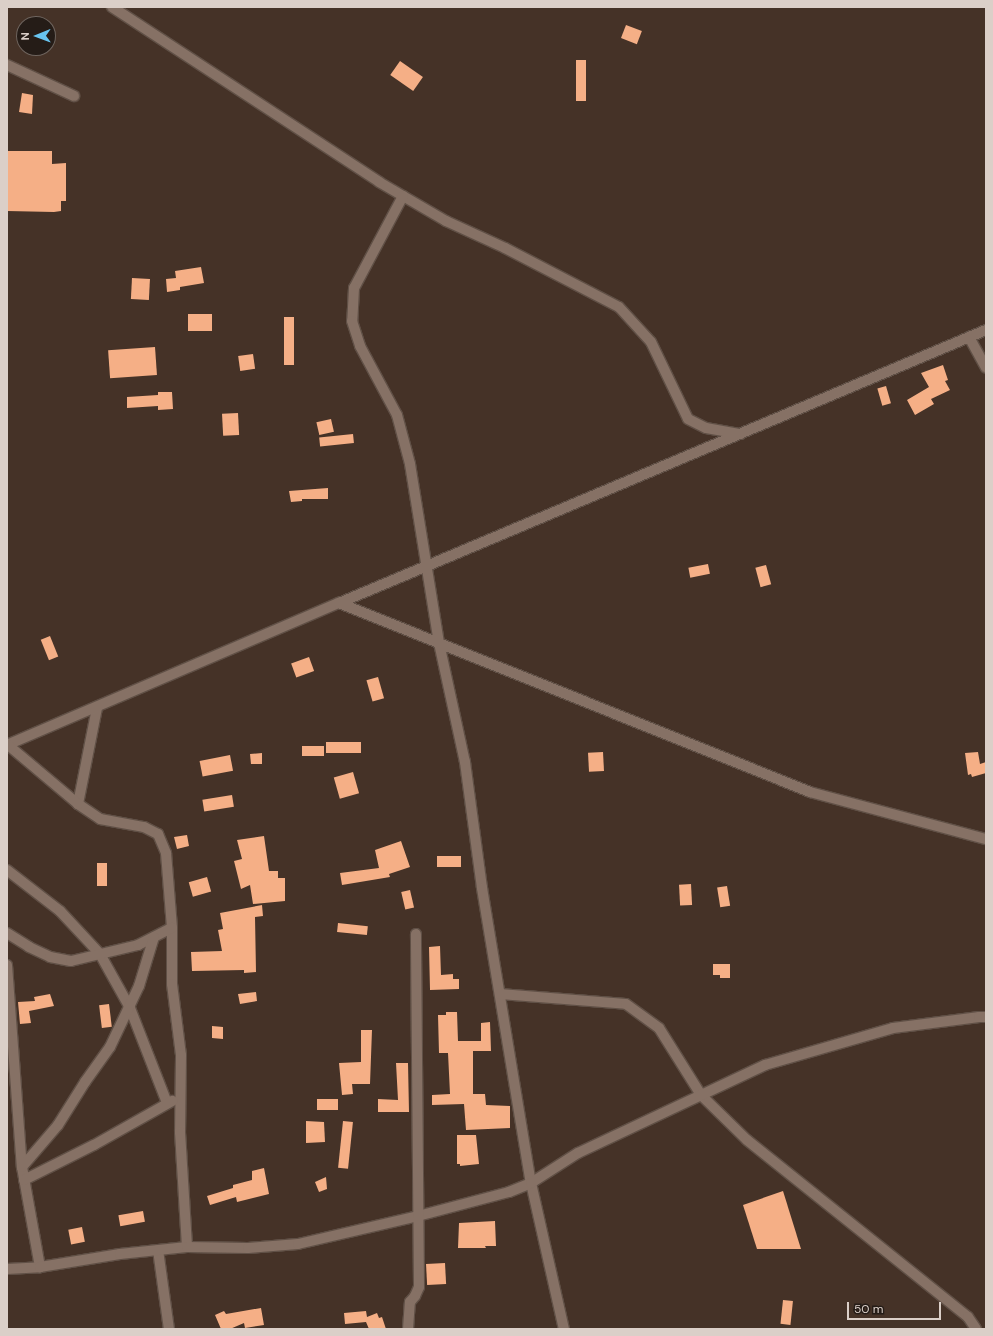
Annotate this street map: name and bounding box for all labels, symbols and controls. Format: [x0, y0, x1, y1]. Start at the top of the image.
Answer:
north arrow [16, 16, 56, 56]
text: N [18, 32, 32, 40]
scale bar [849, 1294, 943, 1320]
text: 50 m [854, 1301, 883, 1317]

